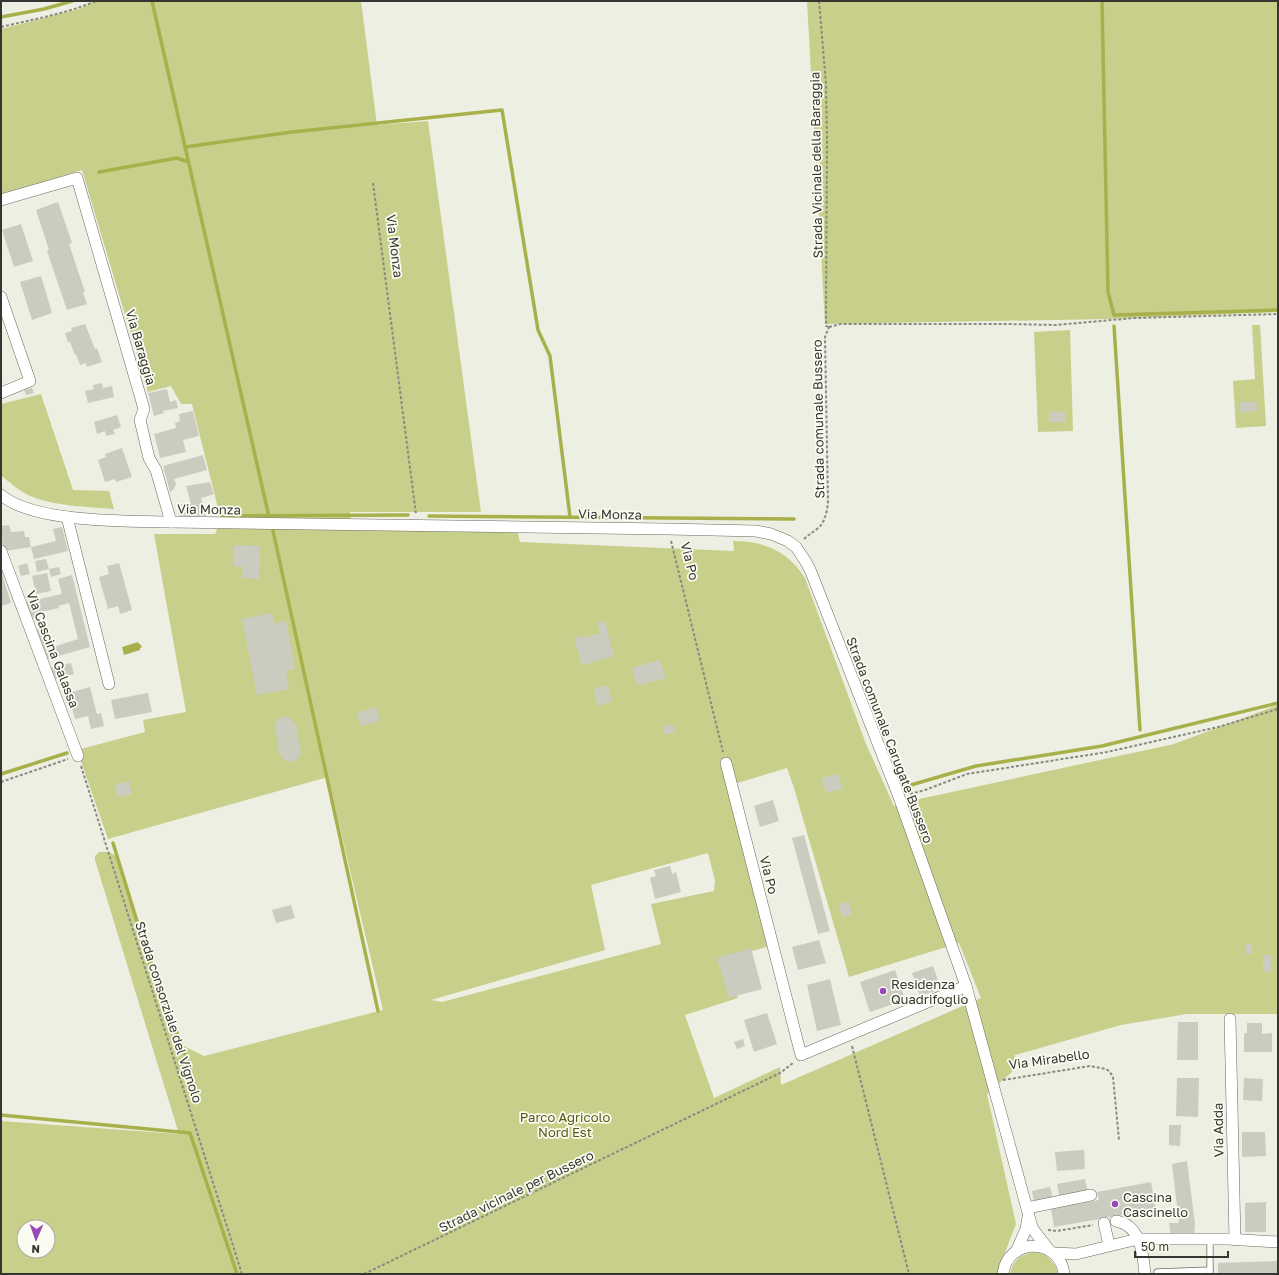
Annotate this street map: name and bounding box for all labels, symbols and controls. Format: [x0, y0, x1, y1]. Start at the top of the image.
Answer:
street label: Strada Vicinale della Baraggia [806, 72, 826, 258]
street label: Via Monza [383, 213, 407, 279]
street label: Via Baraggia [123, 307, 159, 387]
street label: Strada comunale Bussero [809, 339, 827, 499]
street label: Via Monza [177, 500, 241, 518]
street label: Via Monza [578, 505, 642, 523]
street label: Via Po [678, 540, 703, 582]
street label: Via Cascina Galassa [23, 588, 83, 710]
street label: Strada comunale Carugate Bussero [843, 635, 937, 846]
street label: Via Po [757, 854, 782, 896]
street label: Strada consorziale del Vignolo [132, 919, 206, 1105]
place label: Residenza Quadrifoglio [891, 976, 968, 1007]
marker: Residenza Quadrifoglio [878, 986, 888, 996]
street label: Via Mirabello [1008, 1045, 1091, 1073]
street label: Via Adda [1210, 1103, 1226, 1157]
park label: Parco Agricolo Nord Est [520, 1109, 611, 1140]
street label: Strada vicinale per Bussero [436, 1146, 596, 1235]
place label: Cascina Cascinello [1123, 1189, 1188, 1220]
marker: Cascina Cascinello [1110, 1199, 1120, 1209]
north arrow [16, 1219, 56, 1259]
scale bar [1135, 1233, 1228, 1259]
text: 50 m [1141, 1239, 1169, 1254]
text: N [31, 1243, 40, 1256]

